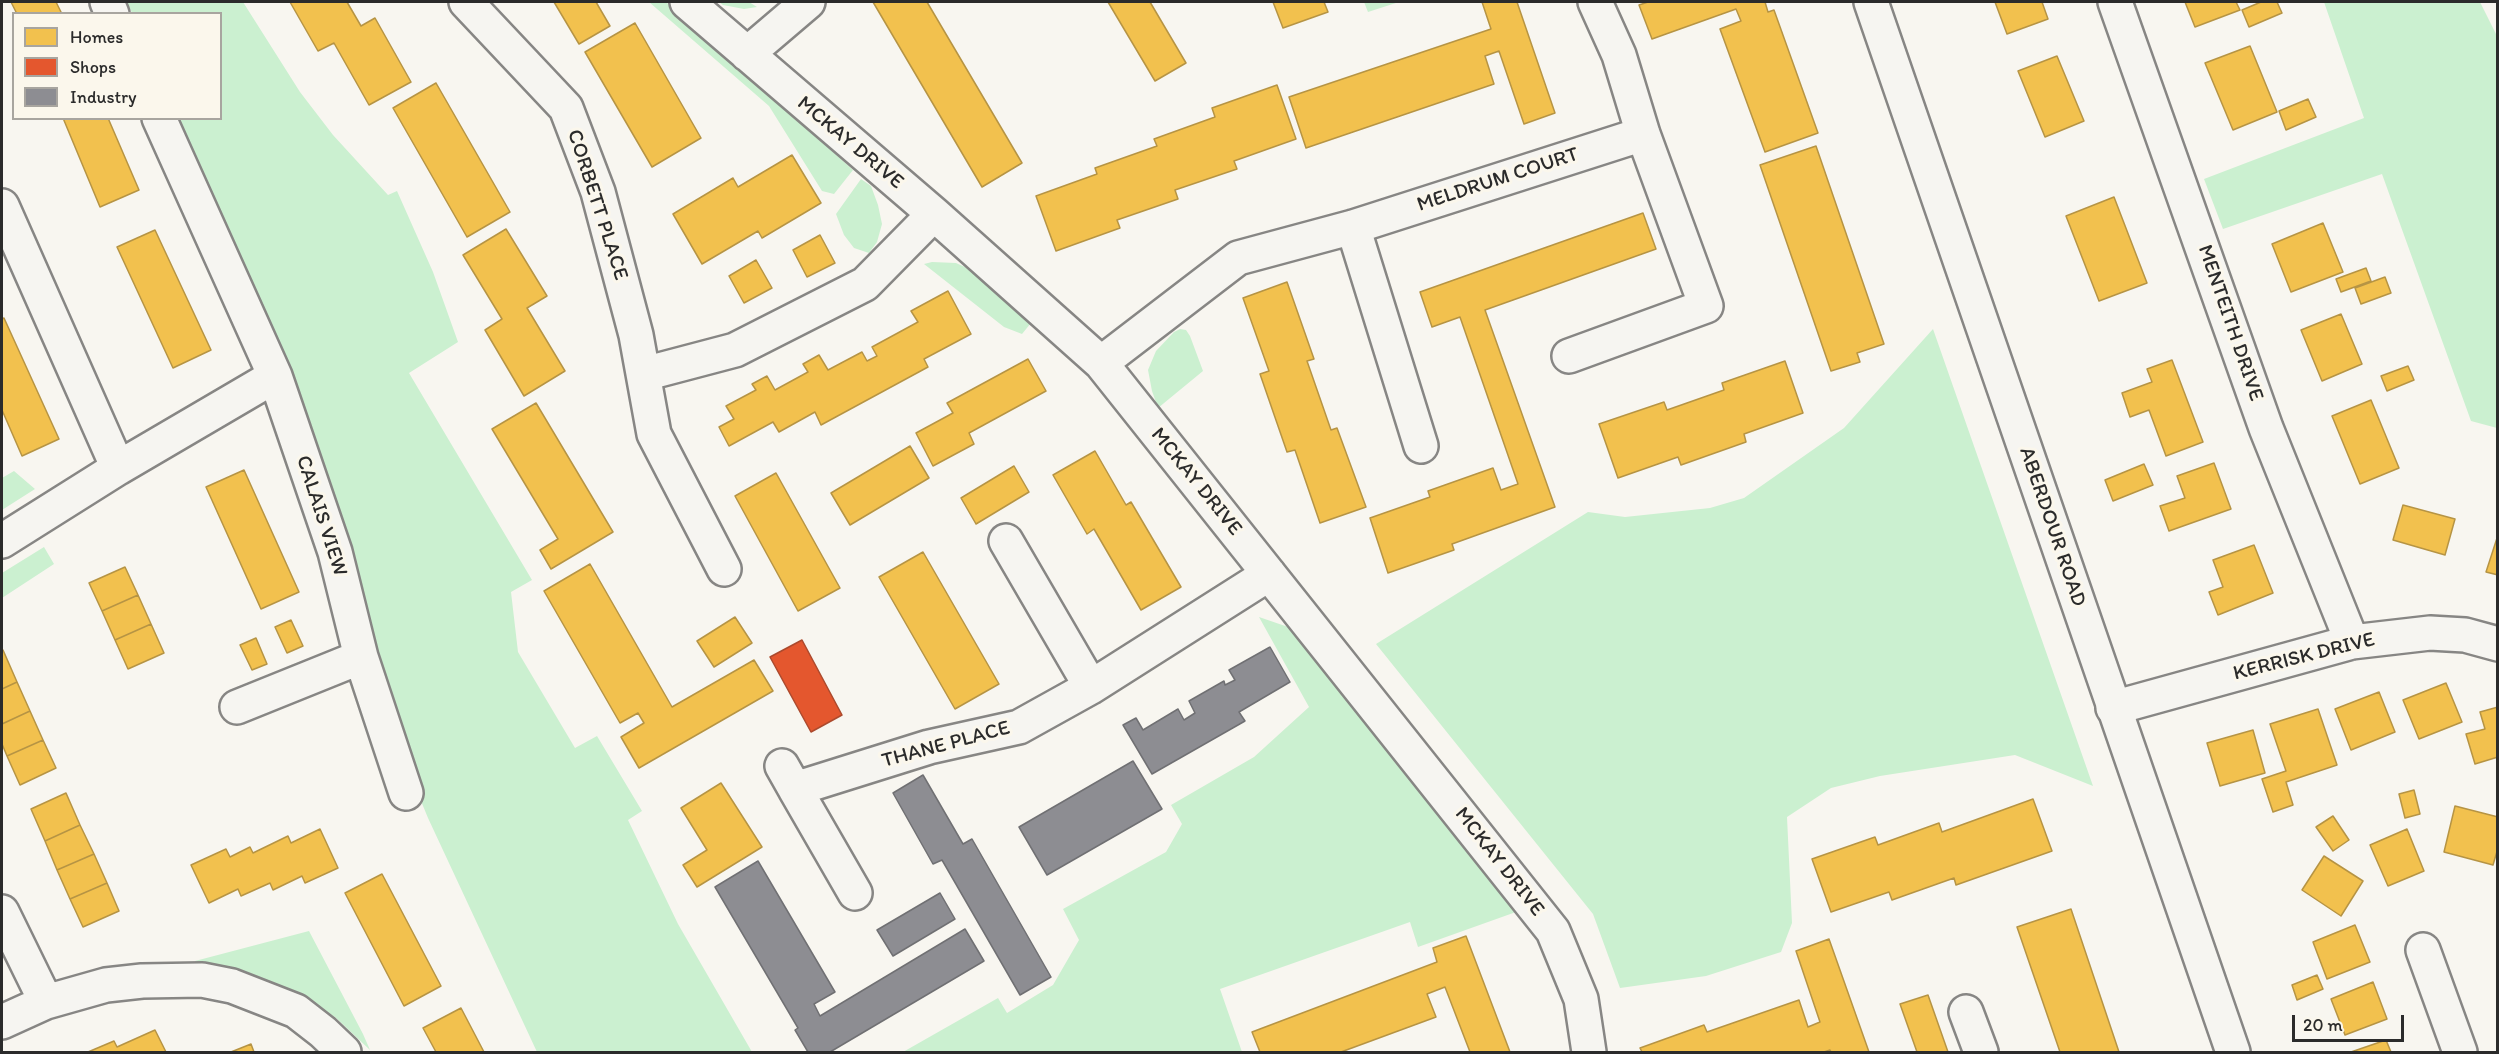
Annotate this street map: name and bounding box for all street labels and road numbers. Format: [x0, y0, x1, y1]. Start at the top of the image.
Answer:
street label: MCKAY DRIVE [792, 91, 908, 195]
street label: CORBETT PLACE [561, 127, 633, 283]
street label: MELDRUM COURT [1414, 142, 1582, 218]
street label: MENTEITH DRIVE [2191, 242, 2269, 404]
street label: MCKAY DRIVE [1145, 423, 1247, 541]
street label: ABERDOUR ROAD [2013, 444, 2091, 610]
street label: CALAIS VIEW [290, 453, 352, 579]
street label: KERRISK DRIVE [2231, 627, 2377, 687]
street label: THANE PLACE [879, 716, 1013, 774]
street label: MCKAY DRIVE [1449, 802, 1549, 922]

